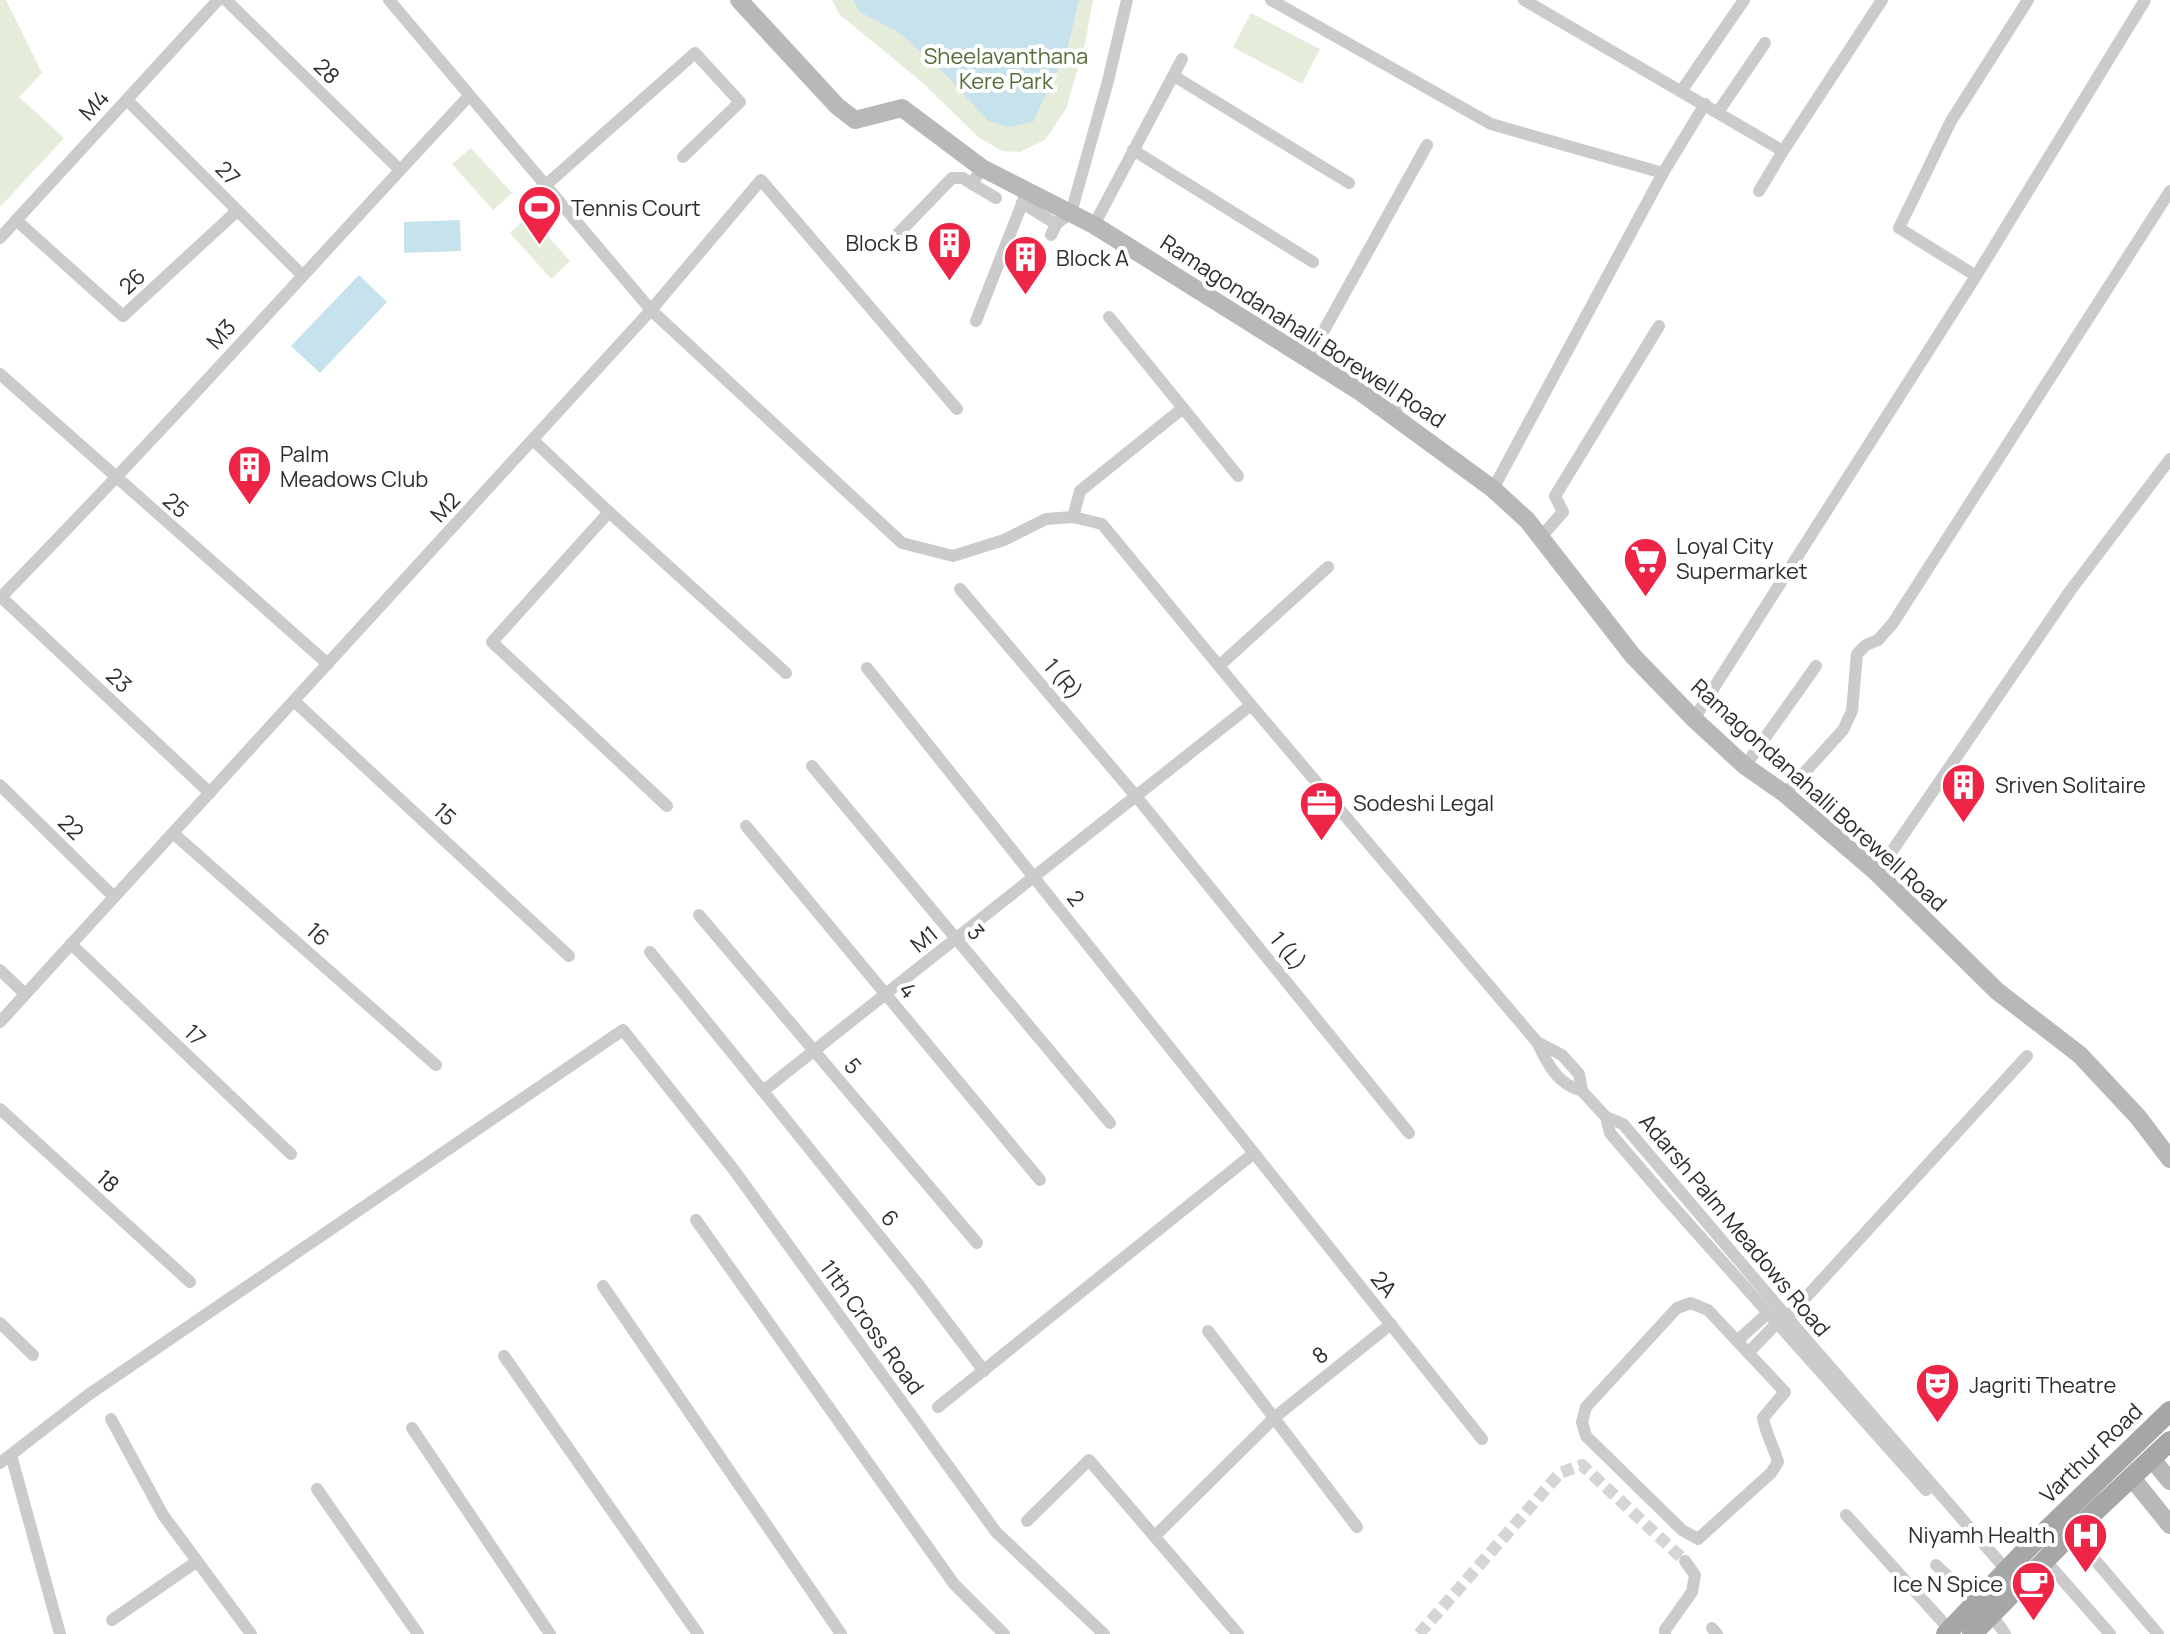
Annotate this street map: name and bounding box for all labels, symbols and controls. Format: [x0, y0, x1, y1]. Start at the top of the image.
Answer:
park label: Sheelavanthana Kere Park [924, 41, 1088, 96]
street label: 28 [307, 51, 347, 91]
street label: M4 [72, 83, 116, 127]
street label: 27 [209, 154, 247, 192]
sports icon: Tennis Court [516, 184, 564, 247]
place label: Tennis Court [571, 193, 701, 223]
building icon: Block B [925, 219, 973, 282]
street label: Ramagondanahalli Borewell Road [1155, 227, 1451, 435]
place label: Block B [845, 228, 918, 258]
building icon: Block A [1001, 234, 1049, 297]
place label: Block A [1056, 243, 1129, 273]
street label: 26 [112, 261, 152, 301]
street label: M3 [200, 313, 242, 355]
place label: Palm Meadows Club [280, 439, 428, 494]
building icon: Palm Meadows Club [225, 443, 273, 506]
street label: 25 [157, 485, 195, 525]
street label: M2 [423, 485, 467, 529]
place label: Loyal City Supermarket [1676, 531, 1808, 586]
supermarket icon: Loyal City Supermarket [1621, 535, 1669, 598]
street label: 1 (R) [1037, 652, 1089, 706]
street label: 23 [100, 661, 138, 699]
street label: Ramagondanahalli Borewell Road [1685, 672, 1953, 918]
building icon: Sriven Solitaire [1940, 761, 1988, 824]
place label: Sriven Solitaire [1995, 770, 2146, 800]
office icon: Sodeshi Legal [1298, 779, 1346, 842]
place label: Sodeshi Legal [1353, 788, 1494, 818]
street label: 15 [427, 796, 463, 832]
street label: 22 [52, 807, 90, 847]
street label: 2 [1060, 884, 1092, 912]
street label: 16 [300, 915, 336, 953]
street label: 3 [961, 918, 991, 946]
street label: M1 [904, 919, 944, 959]
street label: 1 (L) [1263, 925, 1313, 977]
street label: 4 [892, 975, 924, 1005]
street label: 17 [178, 1017, 212, 1053]
street label: 5 [837, 1051, 869, 1081]
street label: Adarsh Palm Meadows Road [1633, 1107, 1837, 1343]
street label: 18 [90, 1163, 126, 1199]
street label: 6 [874, 1203, 906, 1233]
street label: 11th Cross Road [813, 1254, 931, 1400]
street label: 2A [1364, 1264, 1404, 1304]
street label: 8 [1306, 1339, 1334, 1371]
theatre icon: Jagriti Theatre [1914, 1361, 1962, 1424]
place label: Jagriti Theatre [1969, 1370, 2116, 1400]
street label: Varthur Road [2033, 1396, 2149, 1510]
hospital icon: Niyamh Health [2062, 1511, 2110, 1574]
place label: Niyamh Health [1908, 1520, 2055, 1550]
cafe icon: Ice N Spice [2010, 1560, 2058, 1623]
place label: Ice N Spice [1893, 1569, 2003, 1599]

